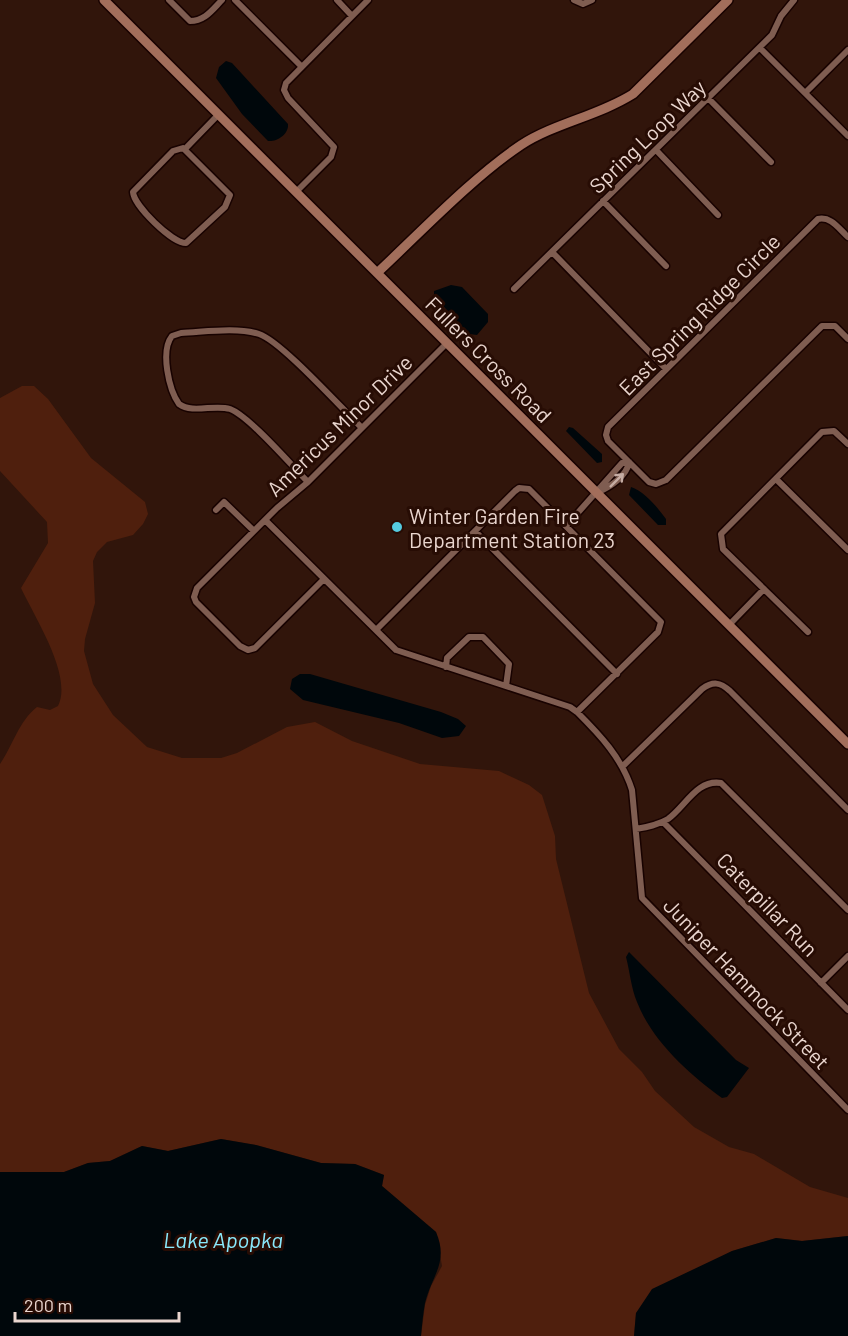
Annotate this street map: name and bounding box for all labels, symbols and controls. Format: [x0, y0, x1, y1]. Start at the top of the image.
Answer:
street label: Spring Loop Way [584, 74, 711, 198]
street label: East Spring Ridge Circle [613, 228, 785, 400]
street label: Fullers Cross Road [421, 291, 557, 427]
street label: Americus Minor Drive [261, 349, 417, 501]
one-way arrow [609, 472, 624, 487]
place label: Winter Garden Fire Department Station 23 [409, 503, 615, 552]
marker: Winter Garden Fire Department Station 23 [390, 520, 404, 534]
street label: Caterpillar Run [712, 847, 824, 961]
street label: Juniper Hammock Street [659, 892, 835, 1074]
water label: Lake Apopka [163, 1226, 283, 1252]
scale bar [15, 1285, 178, 1323]
text: 200 m [24, 1294, 72, 1316]

